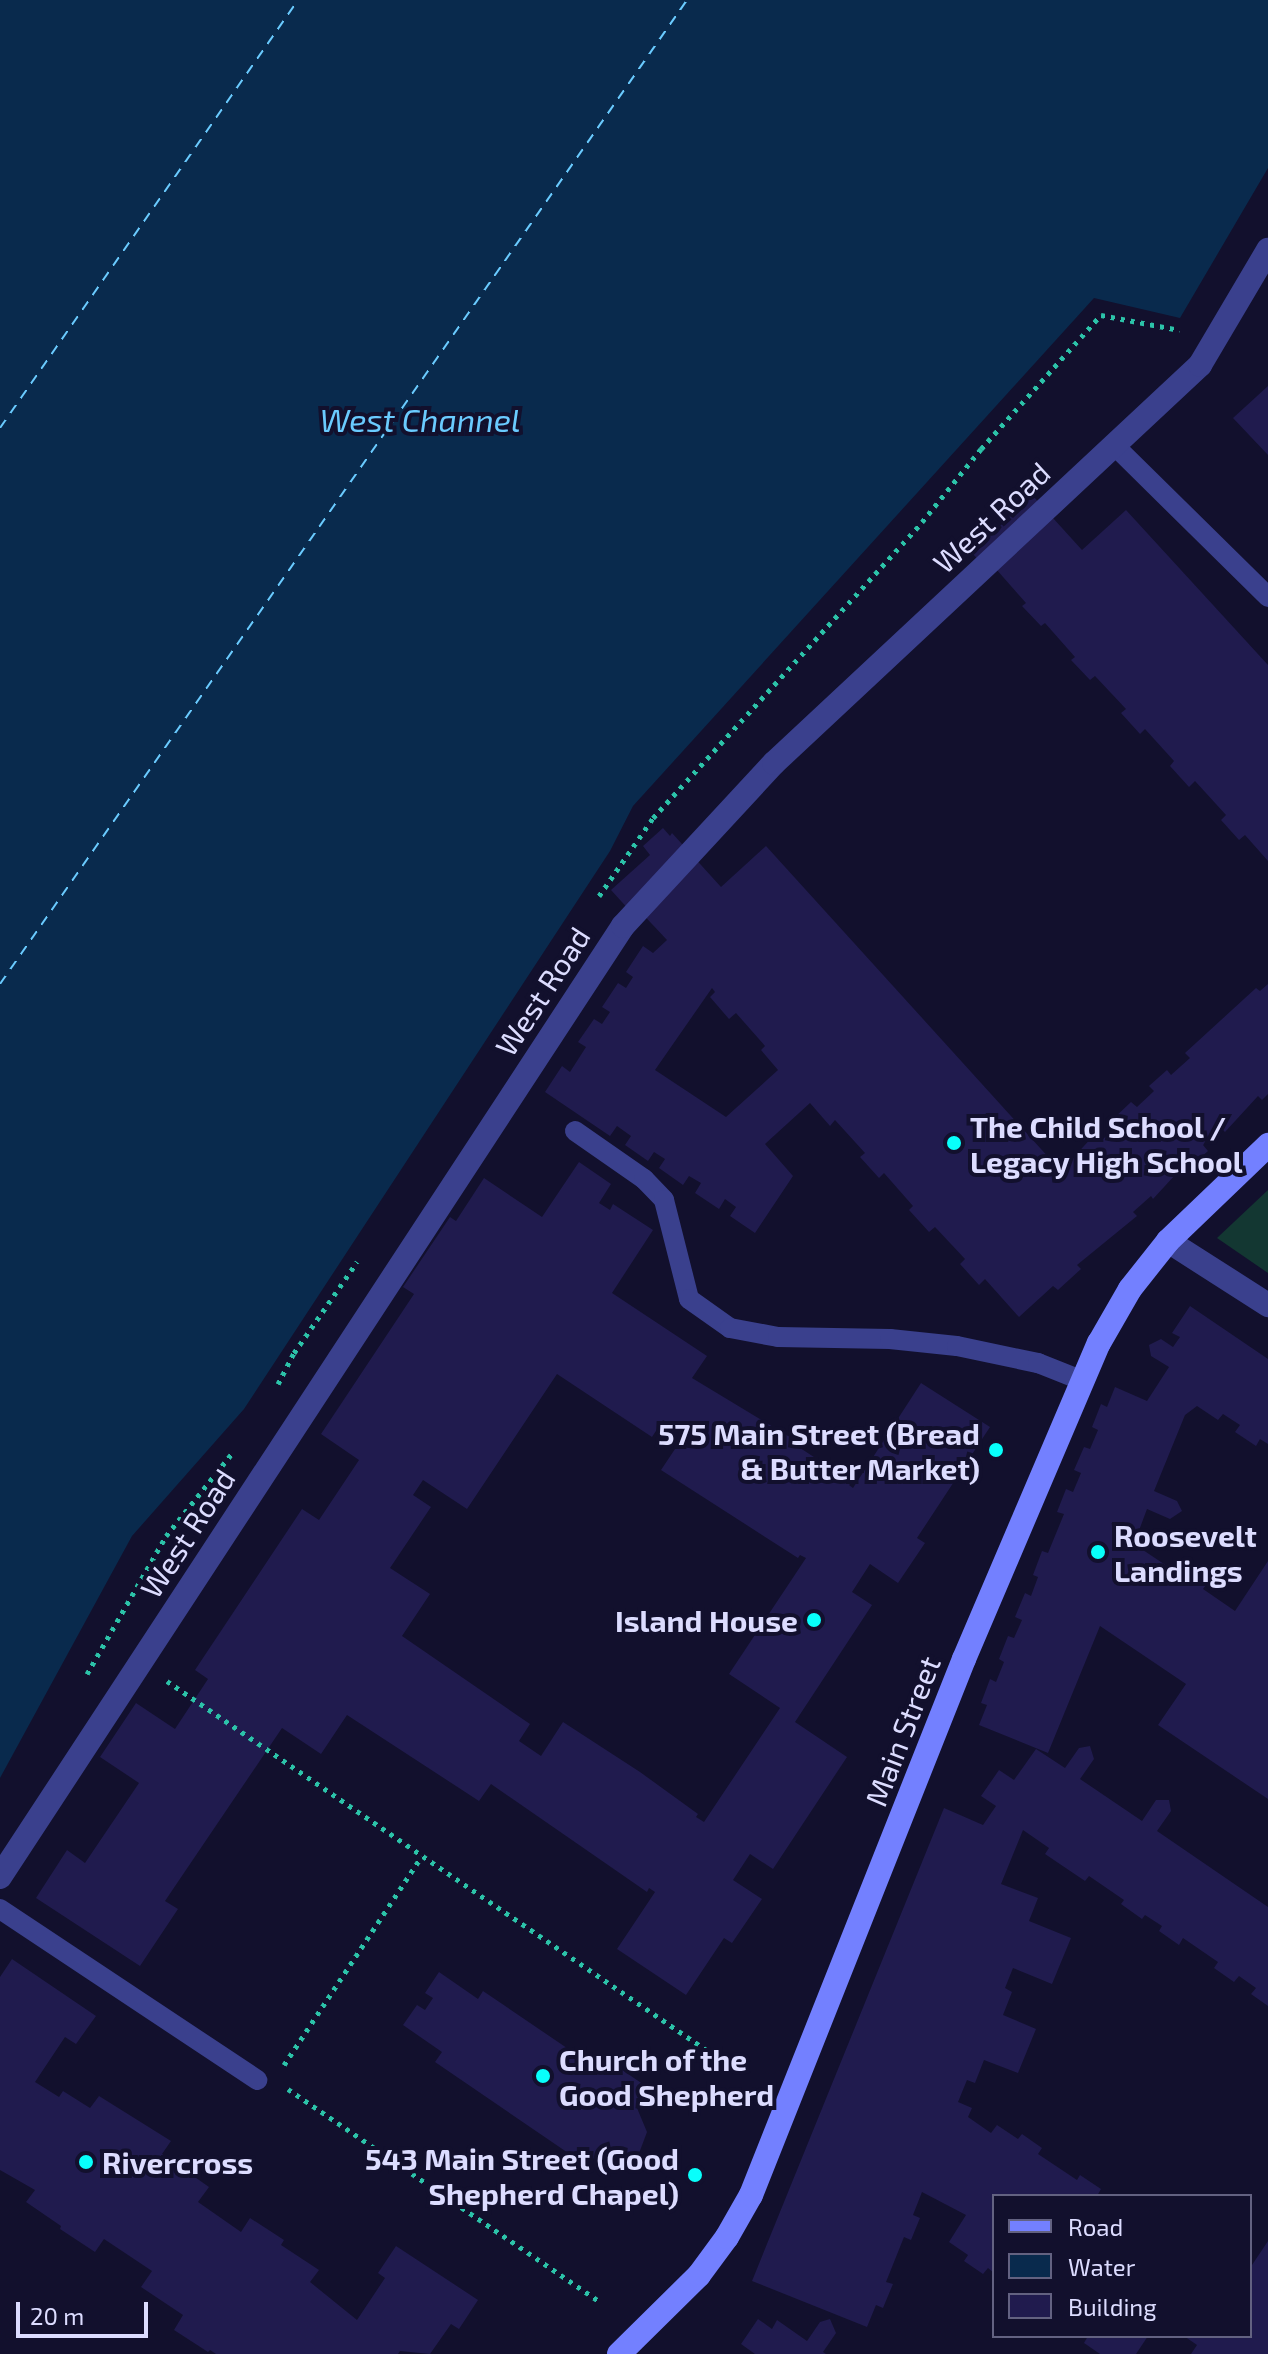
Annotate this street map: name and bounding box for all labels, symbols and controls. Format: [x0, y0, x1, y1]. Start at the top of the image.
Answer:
water label: West Channel [320, 400, 520, 438]
street label: West Road [925, 454, 1057, 580]
street label: West Road [487, 920, 597, 1062]
place label: The Child School / Legacy High School [970, 1108, 1243, 1178]
marker: The Child School / Legacy High School [945, 1134, 963, 1152]
place label: 575 Main Street (Bread & Butter Market) [658, 1415, 980, 1486]
marker: 575 Main Street (Bread & Butter Market) [987, 1441, 1005, 1459]
street label: West Road [132, 1462, 242, 1604]
place label: Roosevelt Landings [1114, 1517, 1257, 1588]
marker: Roosevelt Landings [1089, 1543, 1107, 1561]
place label: Island House [615, 1602, 798, 1638]
marker: Island House [805, 1611, 823, 1629]
street label: Main Street [857, 1651, 947, 1811]
place label: Church of the Good Shepherd [559, 2041, 774, 2112]
marker: Church of the Good Shepherd [534, 2067, 552, 2085]
place label: 543 Main Street (Good Shepherd Chapel) [365, 2140, 679, 2210]
place label: Rivercross [102, 2144, 253, 2180]
marker: Rivercross [77, 2153, 95, 2171]
marker: 543 Main Street (Good Shepherd Chapel) [686, 2166, 704, 2184]
legend [992, 2194, 1252, 2338]
text: Road [1068, 2212, 1123, 2241]
text: Water [1068, 2252, 1135, 2281]
scale bar [20, 2286, 152, 2336]
text: Building [1068, 2292, 1157, 2321]
text: 20 m [30, 2301, 84, 2330]

